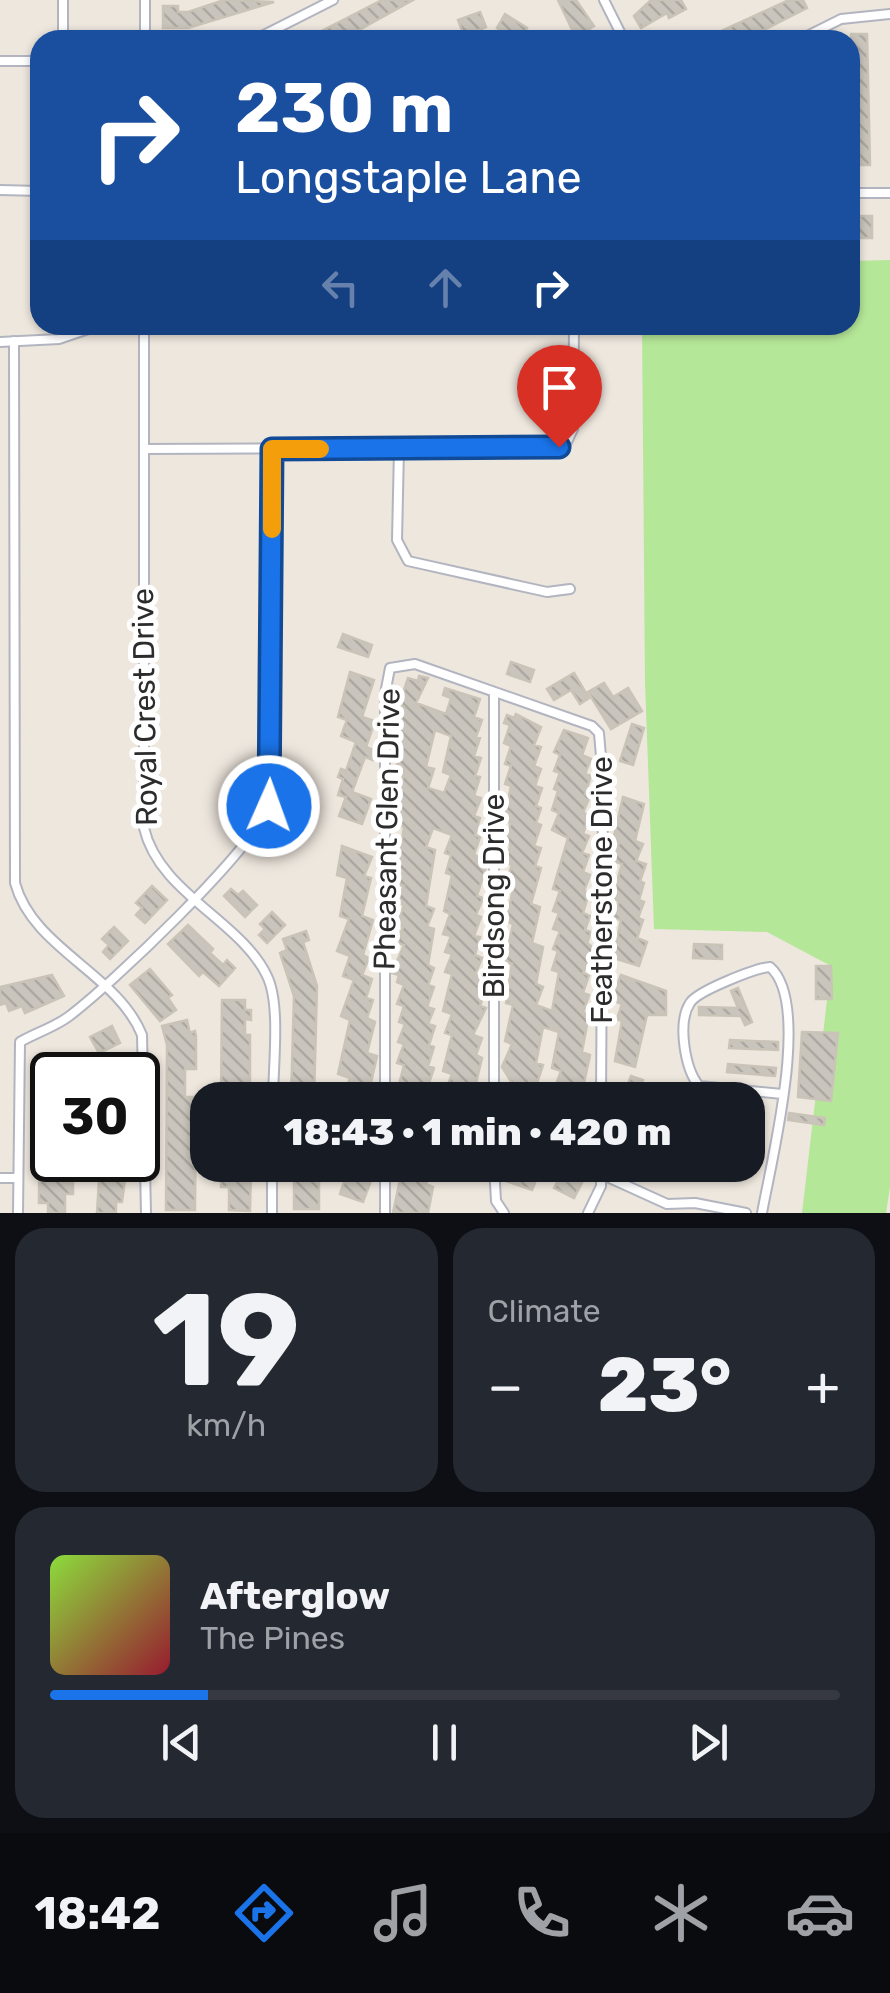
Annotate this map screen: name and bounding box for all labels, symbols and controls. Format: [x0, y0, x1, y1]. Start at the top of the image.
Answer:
text: 230 m [235, 67, 453, 150]
icon: right [70, 70, 200, 200]
text: Longstaple Lane [235, 151, 582, 204]
icon: left [313, 260, 368, 315]
icon: ahead [418, 260, 473, 315]
icon: right [523, 260, 578, 315]
pin [517, 345, 602, 448]
icon: arrive [532, 360, 587, 415]
street label: Royal Crest Drive [125, 588, 165, 826]
street label: Pheasant Glen Drive [367, 688, 407, 970]
position arrow [217, 754, 321, 858]
street label: Featherstone Drive [584, 756, 620, 1024]
street label: Birdsong Drive [476, 794, 512, 998]
speed limit sign: 30 [30, 1052, 160, 1182]
text: 18:43 · 1 min · 420 m [284, 1109, 671, 1155]
text: 19 [152, 1263, 300, 1418]
text: Climate [488, 1292, 601, 1330]
text: 23° [598, 1341, 731, 1430]
text: − [488, 1354, 523, 1419]
text: + [806, 1354, 840, 1419]
text: km/h [186, 1406, 266, 1444]
text: Afterglow [200, 1573, 390, 1619]
text: The Pines [200, 1619, 345, 1657]
icon: previous [154, 1715, 209, 1770]
icon: pause [417, 1715, 472, 1770]
icon: next [681, 1715, 736, 1770]
icon: directions [229, 1878, 299, 1948]
icon: music [368, 1878, 438, 1948]
icon: phone [507, 1878, 577, 1948]
icon: climate [646, 1878, 716, 1948]
icon: car [785, 1878, 855, 1948]
text: 18:42 [35, 1887, 160, 1940]

